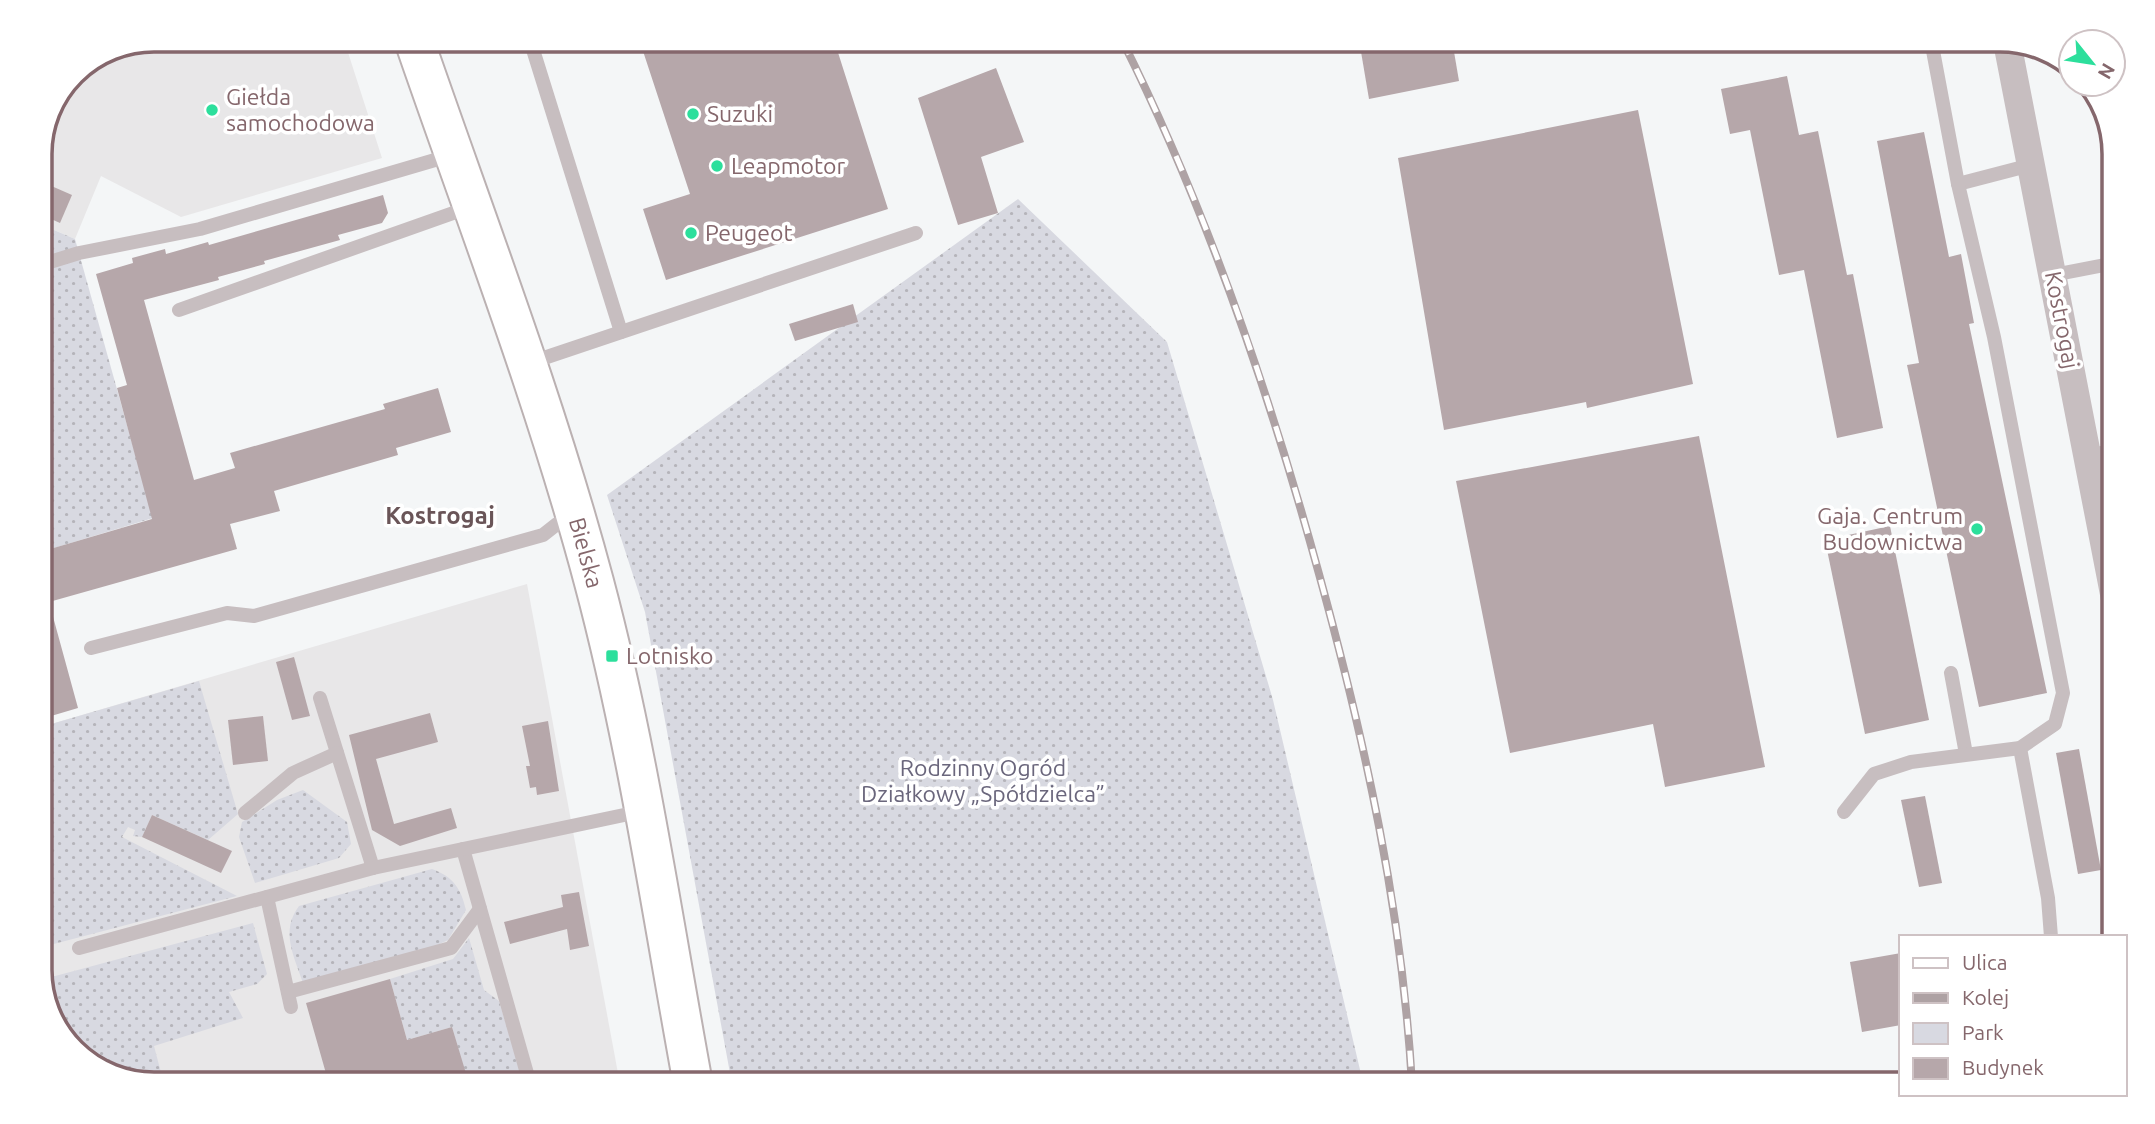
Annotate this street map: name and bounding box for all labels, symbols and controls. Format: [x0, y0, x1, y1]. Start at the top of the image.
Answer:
north arrow [2057, 28, 2127, 98]
text: N [2094, 60, 2120, 83]
place label: Giełda samochodowa [226, 84, 375, 135]
place label: Suzuki [707, 101, 773, 126]
marker: Giełda samochodowa [204, 102, 220, 118]
marker: Suzuki [685, 106, 701, 122]
place label: Leapmotor [731, 153, 845, 178]
marker: Leapmotor [709, 158, 725, 174]
place label: Peugeot [705, 220, 793, 245]
marker: Peugeot [683, 225, 699, 241]
street label: Kostrogaj [2041, 269, 2084, 371]
district label: Kostrogaj [385, 502, 495, 529]
place label: Gaja. Centrum Budownictwa [1817, 503, 1963, 554]
street label: Bielska [565, 514, 608, 591]
marker: Gaja. Centrum Budownictwa [1969, 521, 1985, 537]
place label: Lotnisko [626, 643, 714, 668]
marker: Lotnisko [604, 648, 620, 664]
park label: Rodzinny Ogród Działkowy „Spółdzielca” [861, 755, 1105, 806]
legend [1899, 935, 2127, 1096]
text: Ulica [1962, 950, 2007, 974]
text: Kolej [1962, 985, 2009, 1009]
text: Park [1962, 1020, 2004, 1044]
text: Budynek [1962, 1055, 2044, 1079]

